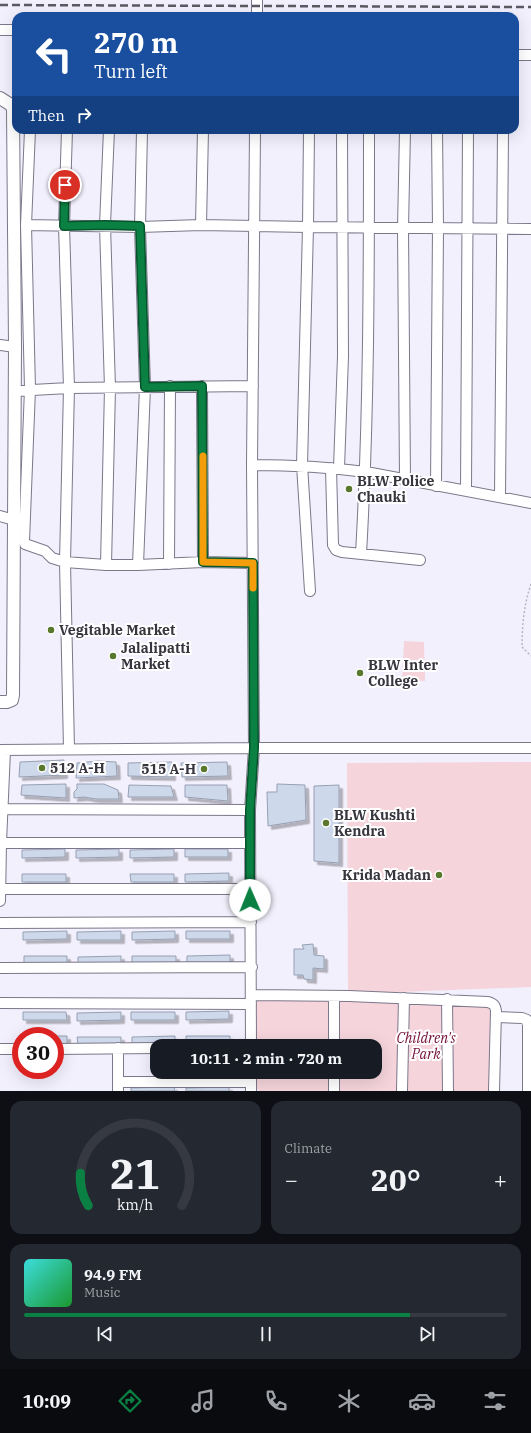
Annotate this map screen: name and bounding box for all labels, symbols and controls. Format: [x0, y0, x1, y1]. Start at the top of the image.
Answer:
text: 270 m [94, 24, 178, 61]
icon: left [28, 28, 80, 80]
text: Turn left [94, 60, 168, 83]
icon: right [73, 104, 95, 126]
text: Then [28, 106, 65, 125]
pin [48, 168, 82, 202]
icon: arrive [54, 174, 76, 196]
place label: BLW Police Chauki [357, 472, 435, 506]
marker: BLW Police Chauki [344, 484, 354, 494]
place label: Vegitable Market [59, 621, 175, 639]
marker: Vegitable Market [46, 625, 56, 635]
place label: Jalalipatti Market [121, 639, 191, 673]
marker: Jalalipatti Market [108, 651, 118, 661]
place label: BLW Inter College [368, 656, 438, 690]
marker: BLW Inter College [355, 668, 365, 678]
place label: 512 A-H [50, 759, 105, 777]
place label: 515 A-H [141, 760, 196, 778]
marker: 512 A-H [37, 763, 47, 773]
marker: 515 A-H [199, 764, 209, 774]
place label: BLW Kushti Kendra [334, 806, 416, 840]
marker: BLW Kushti Kendra [321, 818, 331, 828]
place label: Krida Madan [342, 866, 431, 884]
marker: Krida Madan [434, 870, 444, 880]
position arrow [229, 879, 271, 921]
speed limit sign: 30 [12, 1027, 64, 1079]
park label: Children's Park [396, 1029, 456, 1063]
text: 10:11 · 2 min · 720 m [190, 1049, 342, 1068]
text: Climate [285, 1140, 332, 1157]
text: 21 [110, 1145, 160, 1199]
text: 20° [371, 1160, 421, 1199]
text: − [285, 1165, 298, 1194]
text: + [494, 1165, 507, 1194]
text: km/h [117, 1194, 153, 1213]
text: 94.9 FM [84, 1265, 142, 1284]
text: Music [84, 1284, 121, 1301]
icon: previous [94, 1323, 116, 1345]
icon: pause [255, 1323, 277, 1345]
icon: next [416, 1323, 438, 1345]
icon: directions [116, 1387, 144, 1415]
icon: music [189, 1387, 217, 1415]
icon: phone [262, 1387, 290, 1415]
icon: climate [335, 1387, 363, 1415]
icon: car [408, 1387, 436, 1415]
icon: filters [481, 1387, 509, 1415]
text: 10:09 [22, 1390, 71, 1413]

